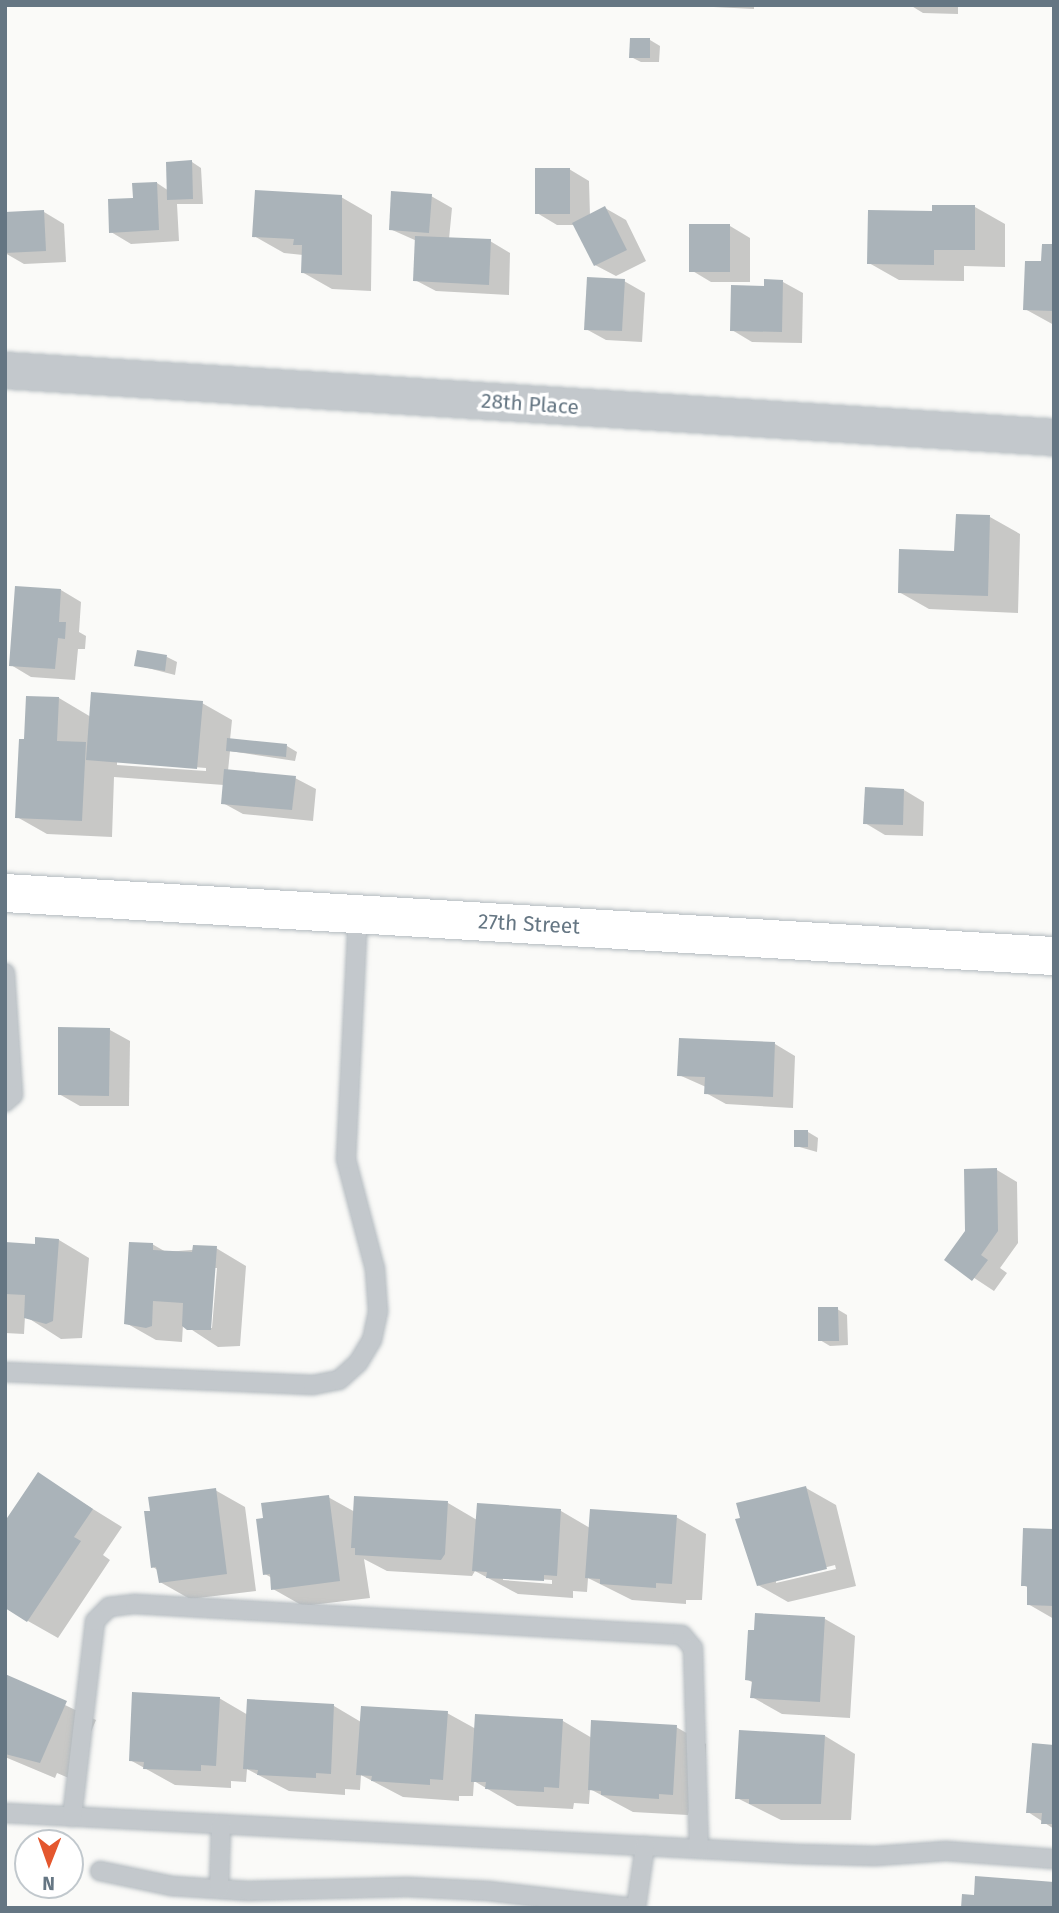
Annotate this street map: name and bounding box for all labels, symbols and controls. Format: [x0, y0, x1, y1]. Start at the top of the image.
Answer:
street label: 28th Place [480, 388, 580, 420]
street label: 27th Street [477, 909, 581, 939]
north arrow [14, 1829, 84, 1899]
text: N [42, 1872, 55, 1895]

